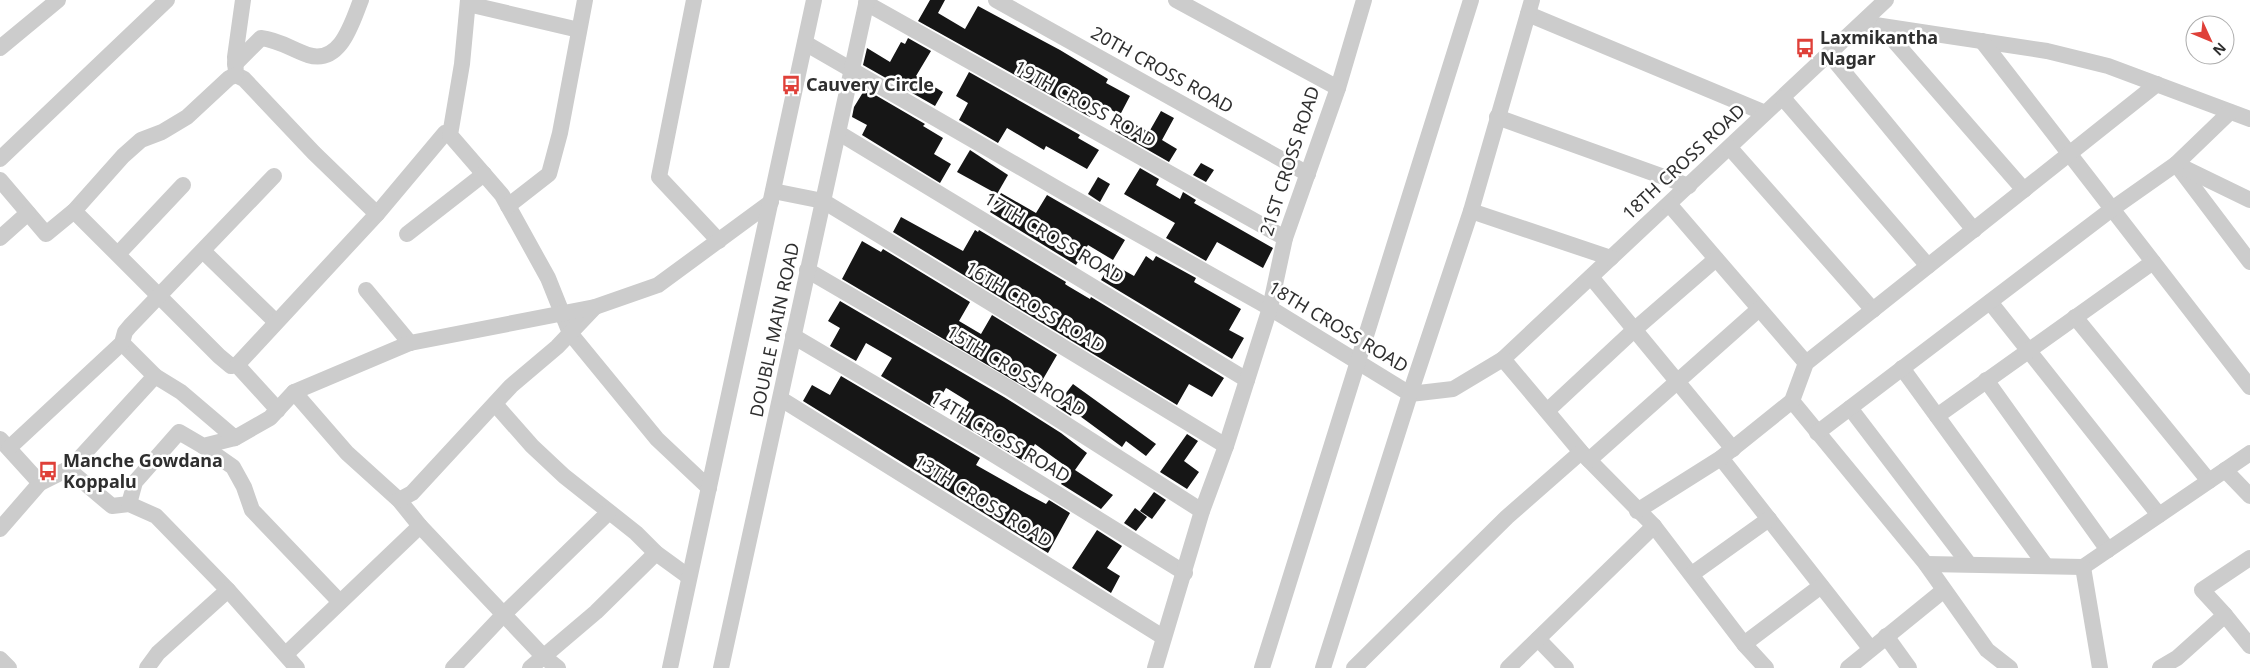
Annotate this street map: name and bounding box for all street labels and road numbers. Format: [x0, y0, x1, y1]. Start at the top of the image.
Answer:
street label: 20TH CROSS ROAD [1087, 20, 1238, 118]
street label: 19TH CROSS ROAD [1010, 54, 1161, 152]
street label: 21ST CROSS ROAD [1254, 83, 1325, 238]
street label: 18TH CROSS ROAD [1617, 98, 1750, 224]
street label: 17TH CROSS ROAD [980, 186, 1129, 288]
street label: DOUBLE MAIN ROAD [744, 240, 804, 419]
street label: 16TH CROSS ROAD [961, 255, 1110, 357]
street label: 18TH CROSS ROAD [1264, 275, 1413, 377]
street label: 15TH CROSS ROAD [942, 319, 1091, 421]
street label: 14TH CROSS ROAD [926, 385, 1075, 487]
street label: 13TH CROSS ROAD [910, 448, 1057, 553]

